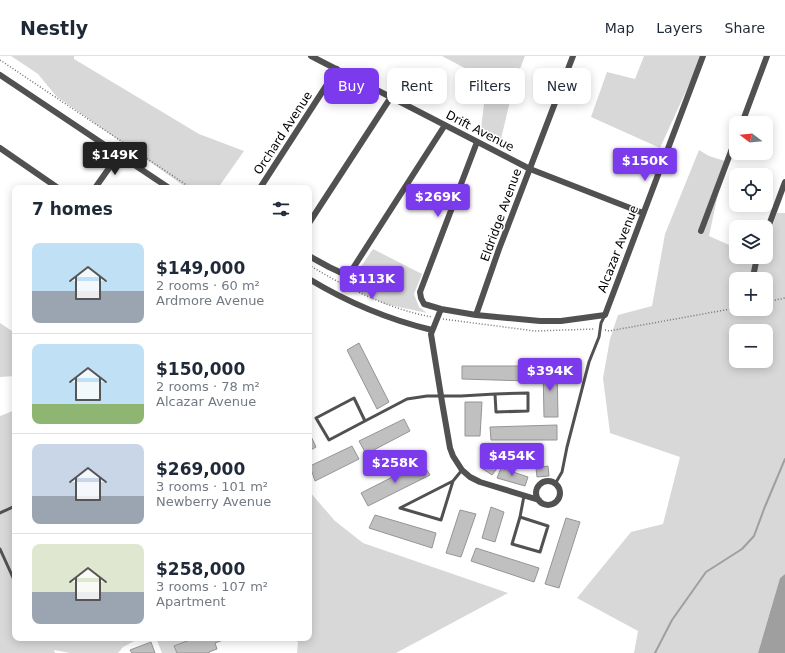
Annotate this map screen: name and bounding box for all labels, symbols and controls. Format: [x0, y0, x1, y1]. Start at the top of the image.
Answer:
text: Nestly [20, 17, 88, 39]
text: Map [605, 20, 634, 36]
text: Layers [656, 20, 703, 36]
text: Share [725, 20, 765, 36]
chip: Buy [324, 68, 379, 104]
chip: Rent [387, 68, 447, 104]
chip: Filters [455, 68, 525, 104]
chip: New [533, 68, 591, 104]
street label: Orchard Avenue [251, 89, 315, 177]
street label: Drift Avenue [444, 108, 516, 154]
north arrow [729, 116, 773, 160]
map controls [729, 116, 773, 368]
pin: $149K [87, 142, 143, 176]
text: $149K [92, 147, 138, 162]
pin: $150K [617, 148, 673, 182]
text: $150K [622, 153, 668, 168]
street label: Eldridge Avenue [478, 167, 524, 263]
button: locate [729, 168, 773, 212]
pin: $269K [410, 184, 466, 218]
text: $269K [415, 189, 461, 204]
icon: filters [270, 198, 292, 220]
text: 7 homes [32, 199, 113, 219]
street label: Alcazar Avenue [595, 203, 641, 295]
button: layers [729, 220, 773, 264]
text: $149,000 [156, 258, 245, 278]
icon: home [64, 259, 112, 307]
pin: $113K [344, 266, 400, 300]
text: $113K [349, 271, 395, 286]
button: + [729, 272, 773, 316]
text: 2 rooms · 60 m² [156, 278, 260, 293]
text: Ardmore Avenue [156, 293, 264, 308]
button: − [729, 324, 773, 368]
pin: $394K [522, 358, 578, 392]
text: $150,000 [156, 359, 245, 379]
icon: home [64, 360, 112, 408]
text: $394K [527, 363, 573, 378]
text: 2 rooms · 78 m² [156, 379, 260, 394]
text: Alcazar Avenue [156, 394, 256, 409]
pin: $454K [484, 443, 540, 477]
text: $454K [489, 448, 535, 463]
pin: $258K [367, 450, 423, 484]
text: $258K [372, 455, 418, 470]
text: $269,000 [156, 459, 245, 479]
icon: home [64, 460, 112, 508]
text: 3 rooms · 101 m² [156, 479, 268, 494]
text: Newberry Avenue [156, 494, 271, 509]
text: $258,000 [156, 559, 245, 579]
icon: home [64, 560, 112, 608]
text: 3 rooms · 107 m² [156, 579, 268, 594]
text: Apartment [156, 594, 226, 609]

